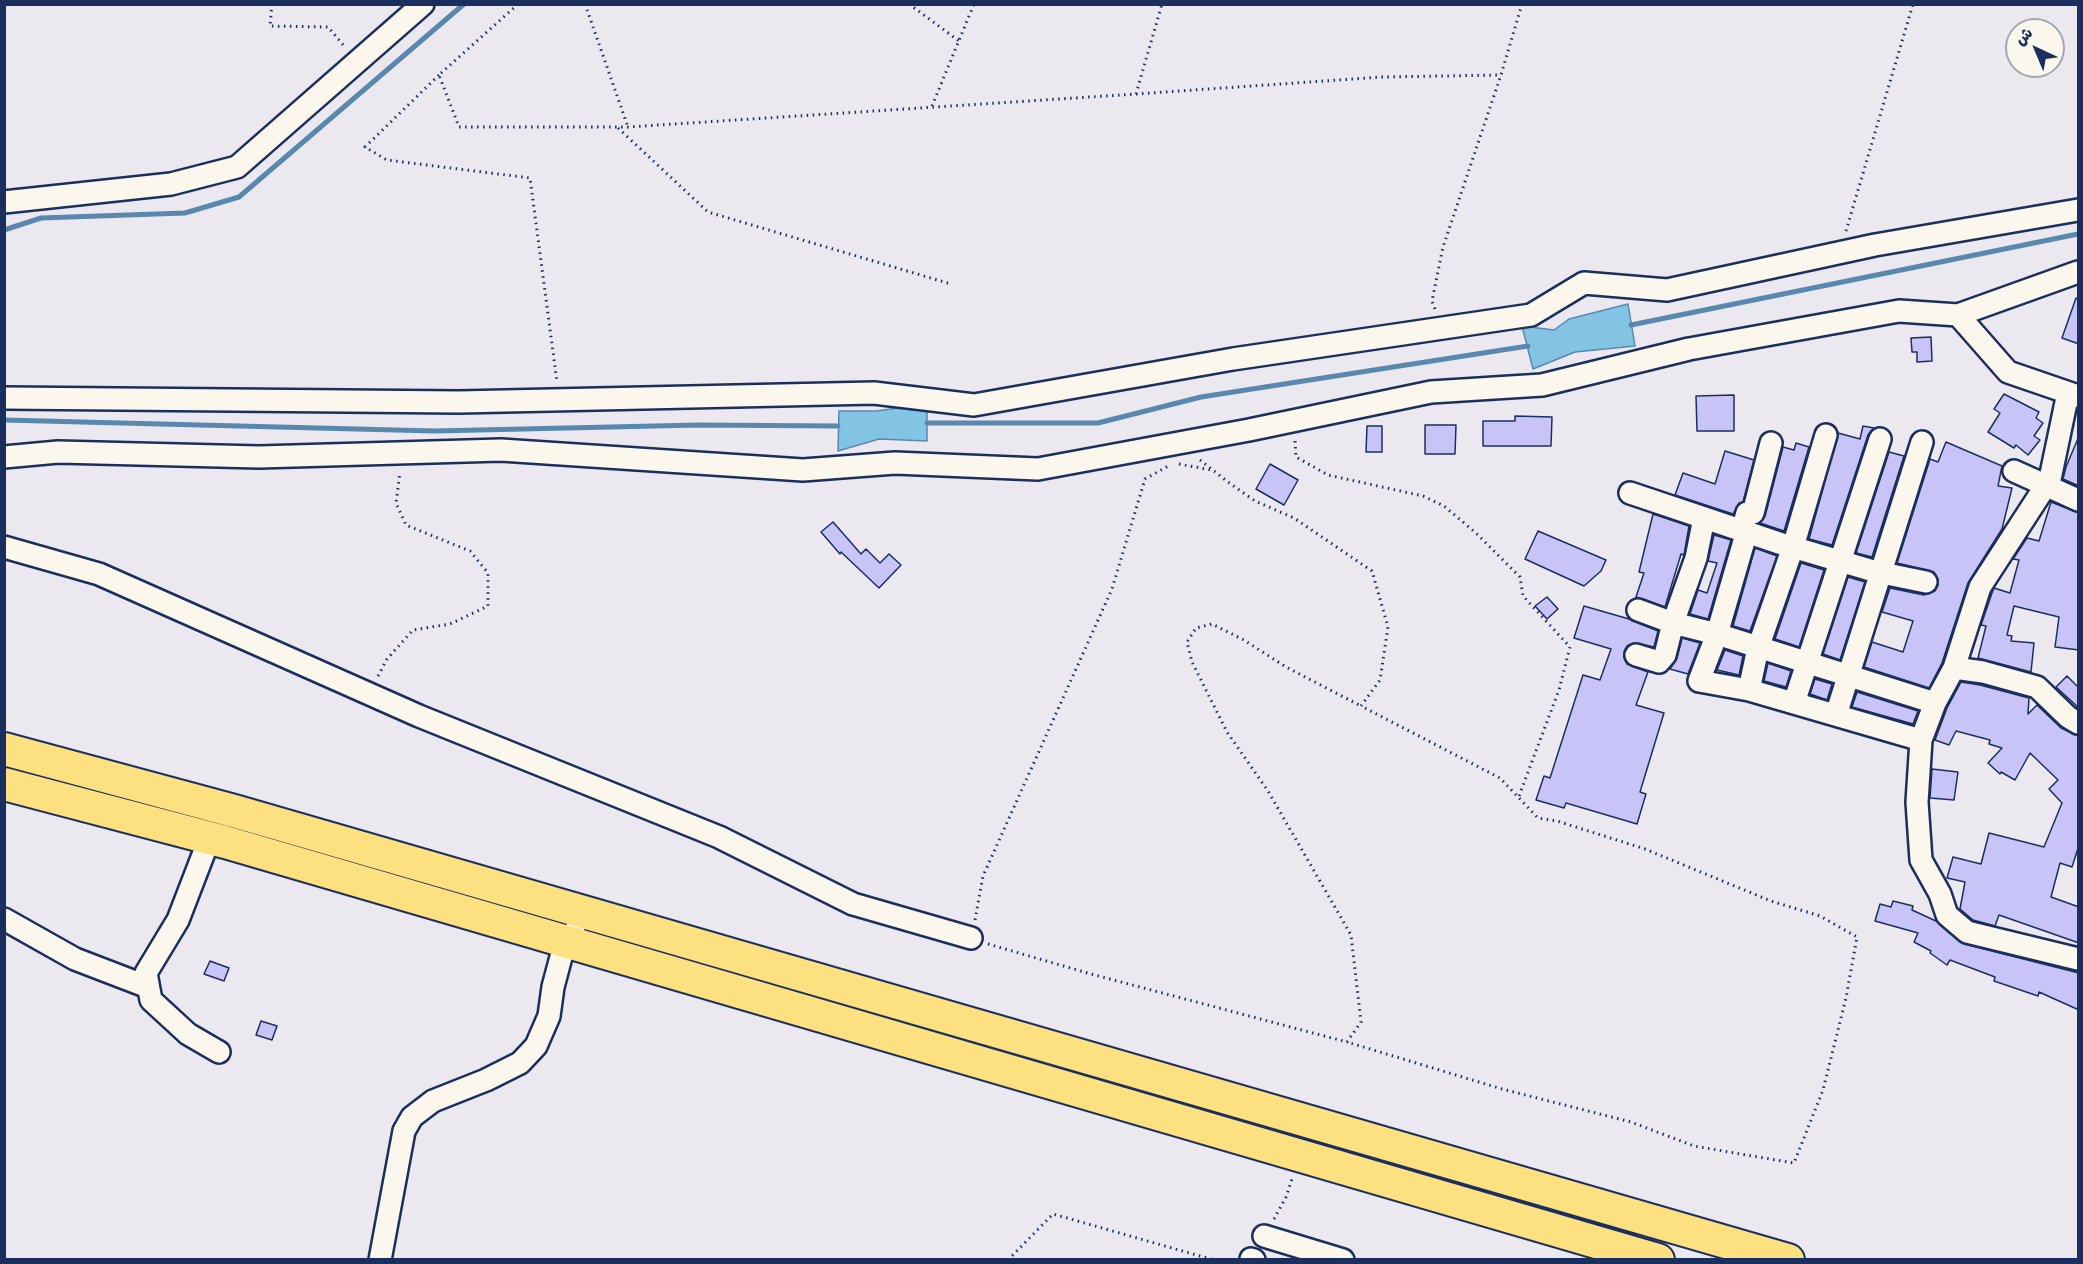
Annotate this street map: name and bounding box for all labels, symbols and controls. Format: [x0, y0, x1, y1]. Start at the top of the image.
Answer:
north arrow [2005, 18, 2065, 78]
text: ش [2011, 23, 2036, 49]

